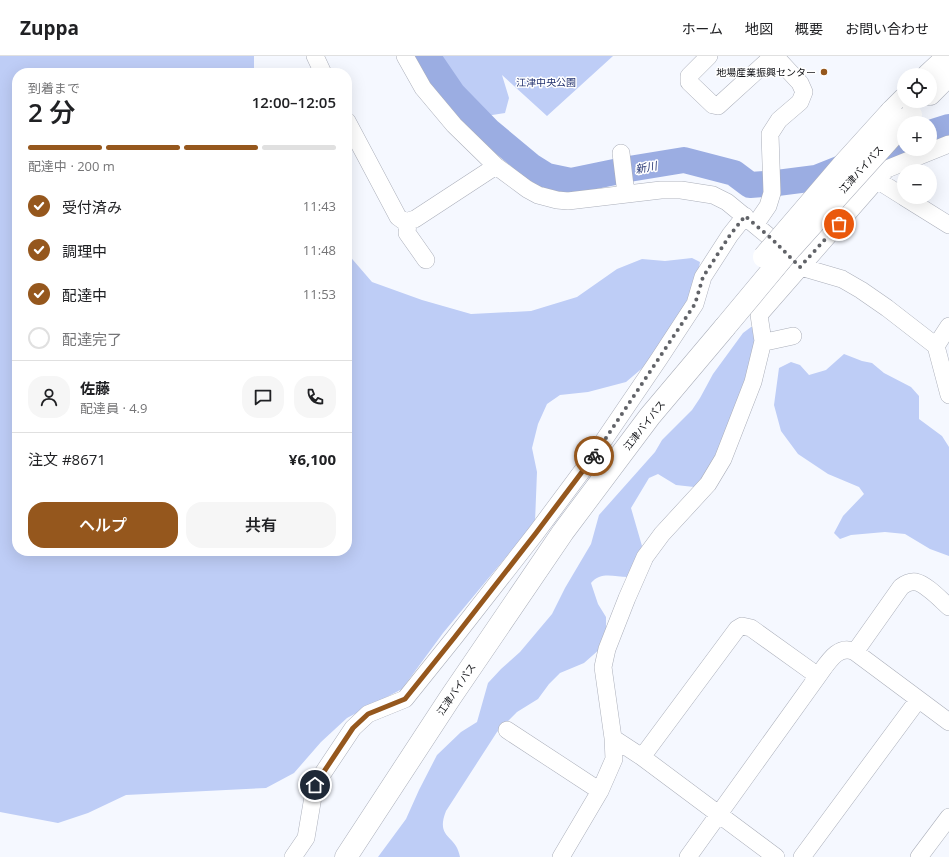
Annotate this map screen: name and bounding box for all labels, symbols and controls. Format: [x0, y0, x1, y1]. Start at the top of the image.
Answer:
text: Zuppa [20, 15, 79, 41]
text: ホーム [681, 19, 723, 38]
text: 地図 [745, 19, 773, 38]
text: 概要 [795, 19, 823, 38]
text: お問い合わせ [845, 19, 929, 38]
place label: 地場産業振興センター [716, 65, 816, 79]
marker: 地場産業振興センター [819, 67, 829, 77]
map controls [897, 68, 937, 204]
button: locate [897, 68, 937, 108]
park label: 江津中央公園 [516, 75, 576, 89]
text: 到着まで [28, 79, 80, 97]
text: 12:00–12:05 [252, 92, 336, 112]
text: 2 分 [28, 94, 76, 130]
button: + [897, 116, 937, 156]
street label: 江津バイパス [836, 142, 886, 196]
text: 配達中 · 200 m [28, 157, 115, 175]
water label: 新川 [634, 157, 659, 176]
button: − [897, 164, 937, 204]
icon: check [28, 195, 50, 217]
text: 受付済み [62, 197, 122, 217]
text: 11:43 [303, 197, 336, 215]
pin [822, 207, 856, 241]
icon: bag [828, 213, 850, 235]
icon: check [28, 239, 50, 261]
text: 調理中 [62, 241, 107, 261]
text: 11:48 [303, 241, 336, 259]
icon: check [28, 283, 50, 305]
text: 配達中 [62, 285, 107, 305]
text: 11:53 [303, 285, 336, 303]
text: 配達完了 [62, 329, 122, 349]
button: person [28, 376, 70, 418]
button: chat [242, 376, 284, 418]
button: phone [294, 376, 336, 418]
text: 佐藤 [80, 378, 110, 398]
street label: 江津バイパス [620, 397, 668, 453]
text: 配達員 · 4.9 [80, 399, 147, 417]
courier [574, 436, 614, 476]
icon: bike [583, 445, 605, 467]
text: 注文 #8671 [28, 449, 106, 469]
text: ¥6,100 [289, 449, 336, 469]
button: ヘルプ [28, 502, 178, 548]
button: 共有 [186, 502, 336, 548]
street label: 江津バイパス [433, 660, 479, 718]
pin [298, 768, 332, 802]
icon: home [304, 774, 326, 796]

